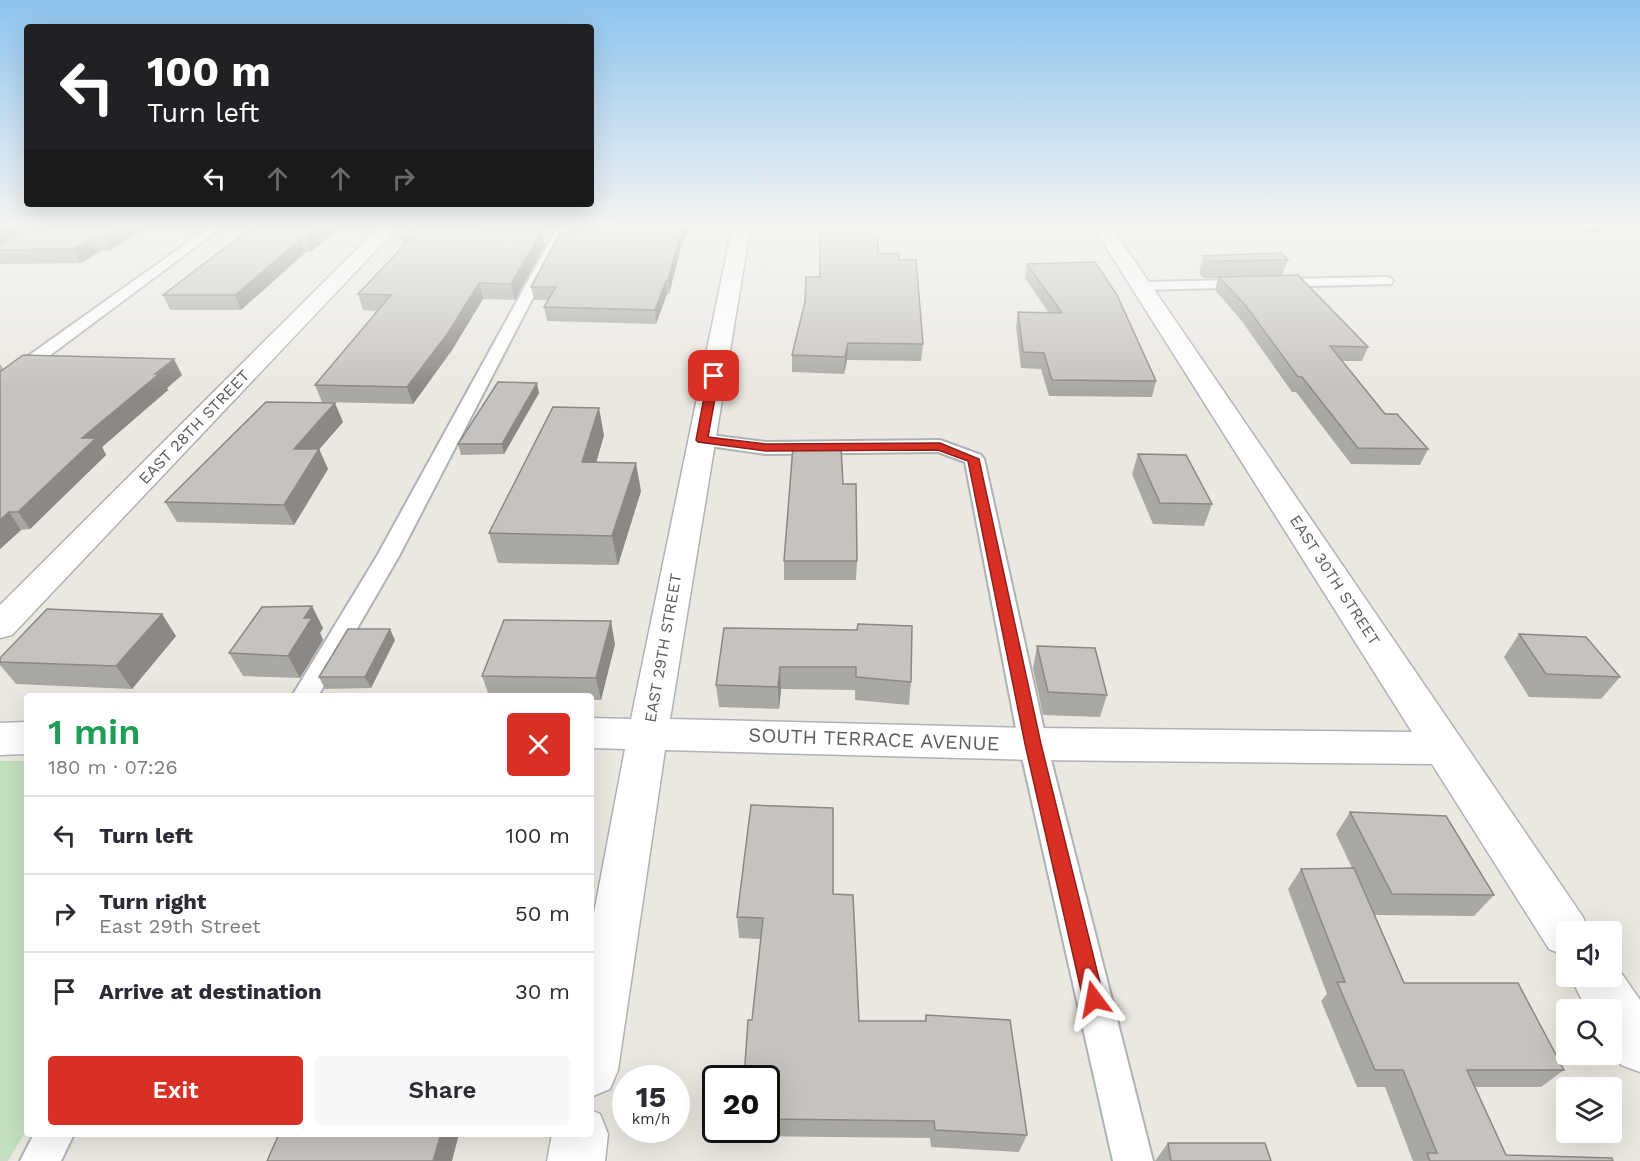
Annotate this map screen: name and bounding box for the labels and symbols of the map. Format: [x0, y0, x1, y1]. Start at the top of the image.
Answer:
pin [688, 350, 739, 401]
street label: EAST 28TH STREET [135, 366, 254, 488]
street label: EAST 30TH STREET [1286, 511, 1384, 649]
street label: EAST 29TH STREET [641, 572, 686, 724]
street label: SOUTH TERRACE AVENUE [748, 723, 1000, 755]
position arrow [1062, 967, 1126, 1031]
speed limit sign: 20 [702, 1065, 780, 1143]

